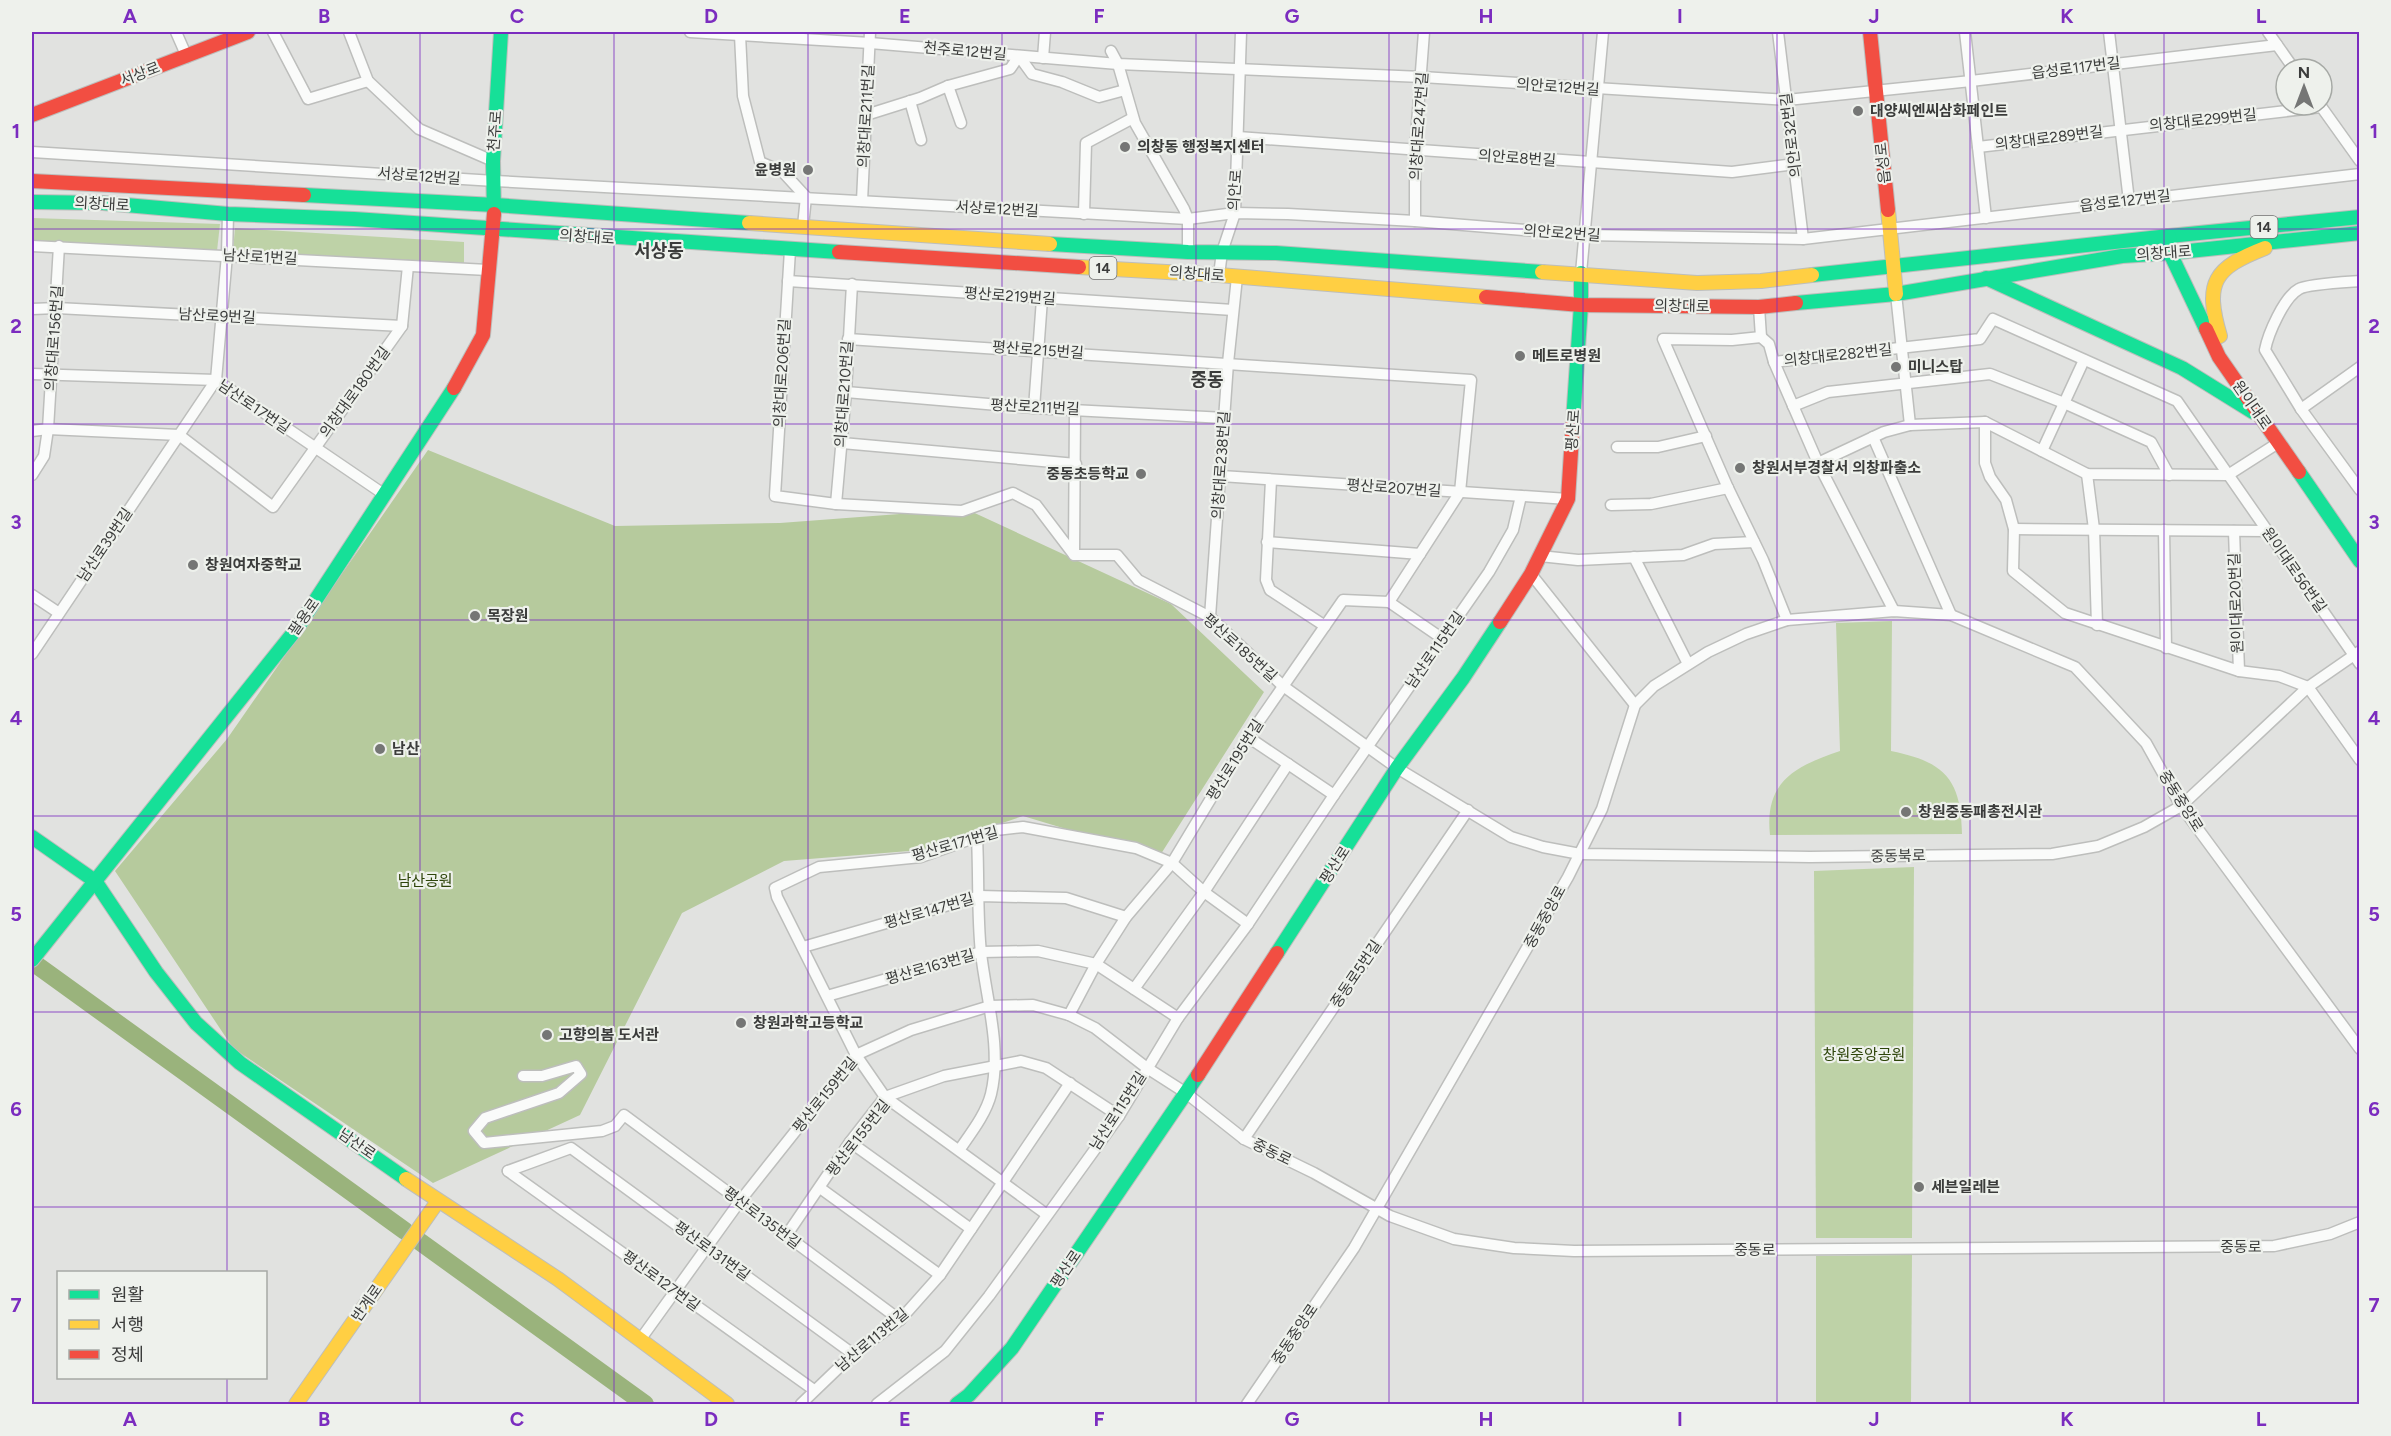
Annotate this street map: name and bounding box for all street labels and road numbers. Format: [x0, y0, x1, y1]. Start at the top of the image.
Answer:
street label: 천주로12번길 [923, 38, 1007, 64]
street label: 읍성로117번길 [2031, 54, 2121, 82]
street label: 서상로 [117, 58, 163, 90]
street label: 의창대로211번길 [854, 64, 878, 168]
street label: 의창대로247번길 [1406, 71, 1432, 181]
street label: 의안로12번길 [1516, 75, 1600, 99]
street label: 의안로32번길 [1777, 91, 1805, 179]
street label: 의창대로299번길 [2148, 105, 2258, 135]
street label: 천주로 [485, 110, 505, 152]
street label: 의창대로289번길 [1994, 122, 2104, 154]
street label: 읍성로 [1872, 141, 1894, 185]
street label: 의안로8번길 [1477, 146, 1557, 170]
street label: 서상로12번길 [377, 164, 461, 188]
street label: 의안로 [1225, 169, 1245, 211]
street label: 읍성로127번길 [2078, 186, 2172, 216]
street label: 의창대로 [74, 194, 130, 214]
street label: 서상로12번길 [955, 198, 1039, 220]
road number: 14 [2250, 216, 2278, 238]
street label: 의안로2번길 [1523, 221, 1601, 245]
street label: 의창대로 [559, 226, 615, 248]
street label: 의창대로 [2136, 242, 2192, 264]
street label: 남산로1번길 [222, 246, 298, 268]
road number: 14 [1090, 257, 1116, 279]
street label: 의창대로 [1169, 263, 1225, 285]
street label: 의창대로156번길 [41, 284, 67, 392]
street label: 평산로219번길 [963, 284, 1057, 308]
street label: 의창대로 [1654, 297, 1710, 315]
street label: 남산로9번길 [178, 305, 256, 327]
street label: 의창대로206번길 [770, 318, 794, 428]
street label: 평산로215번길 [991, 338, 1085, 362]
street label: 의창대로210번길 [831, 340, 857, 448]
street label: 의창대로282번길 [1783, 340, 1893, 370]
street label: 의창대로180번길 [316, 343, 394, 441]
street label: 남산로17번길 [214, 376, 294, 438]
street label: 원이대로 [2229, 377, 2275, 433]
street label: 평산로211번길 [990, 396, 1080, 418]
street label: 평산로 [1563, 409, 1583, 451]
street label: 의창대로238번길 [1208, 410, 1234, 520]
street label: 평산로207번길 [1346, 476, 1442, 500]
street label: 남산로39번길 [74, 504, 136, 586]
street label: 원이대로56번길 [2258, 524, 2330, 616]
street label: 원이대로20번길 [2225, 552, 2247, 654]
street label: 팔용로 [285, 595, 323, 639]
street label: 남산로115번길 [1402, 608, 1468, 692]
street label: 평산로185번길 [1199, 610, 1281, 686]
street label: 평산로195번길 [1203, 716, 1267, 804]
street label: 중동중앙로 [2155, 767, 2207, 835]
street label: 평산로171번길 [910, 823, 1000, 865]
street label: 평산로 [1316, 843, 1354, 887]
street label: 중동북로 [1870, 847, 1926, 865]
street label: 중동중앙로 [1520, 882, 1570, 952]
street label: 평산로147번길 [882, 890, 976, 932]
street label: 중동로5번길 [1327, 937, 1385, 1011]
street label: 평산로163번길 [883, 946, 977, 988]
street label: 평산로159번길 [789, 1053, 861, 1137]
street label: 남산로115번길 [1086, 1068, 1150, 1154]
street label: 평산로155번길 [822, 1096, 894, 1180]
street label: 남산로 [335, 1125, 379, 1163]
street label: 중동로 [1249, 1135, 1295, 1169]
street label: 평산로135번길 [720, 1183, 804, 1253]
street label: 평산로131번길 [670, 1217, 754, 1285]
street label: 중동로 [2220, 1238, 2262, 1256]
street label: 중동로 [1734, 1241, 1776, 1259]
street label: 평산로127번길 [619, 1247, 703, 1315]
street label: 평산로 [1047, 1247, 1085, 1291]
street label: 반계로 [348, 1281, 386, 1325]
street label: 중동중앙로 [1268, 1300, 1322, 1368]
street label: 남산로113번길 [832, 1304, 912, 1376]

